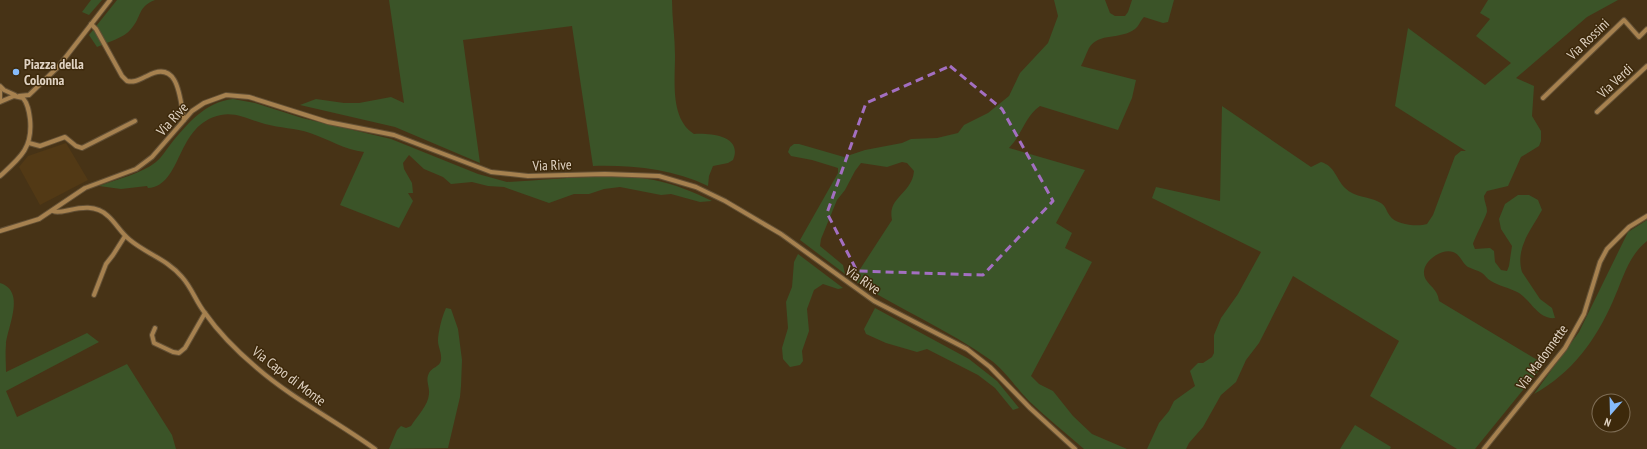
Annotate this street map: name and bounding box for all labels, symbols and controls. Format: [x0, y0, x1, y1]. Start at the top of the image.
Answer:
street label: Via Rossini [1562, 14, 1613, 64]
place label: Piazza della Colonna [24, 55, 84, 89]
street label: Via Verdi [1593, 60, 1637, 103]
marker: Piazza della Colonna [11, 67, 21, 77]
street label: Via Rive [152, 98, 192, 140]
street label: Via Rive [531, 155, 572, 175]
street label: Via Rive [841, 261, 884, 299]
street label: Via Madonnette [1512, 321, 1572, 394]
street label: Via Capo di Monte [248, 342, 330, 410]
north arrow [1591, 393, 1631, 433]
text: N [1602, 415, 1613, 430]

